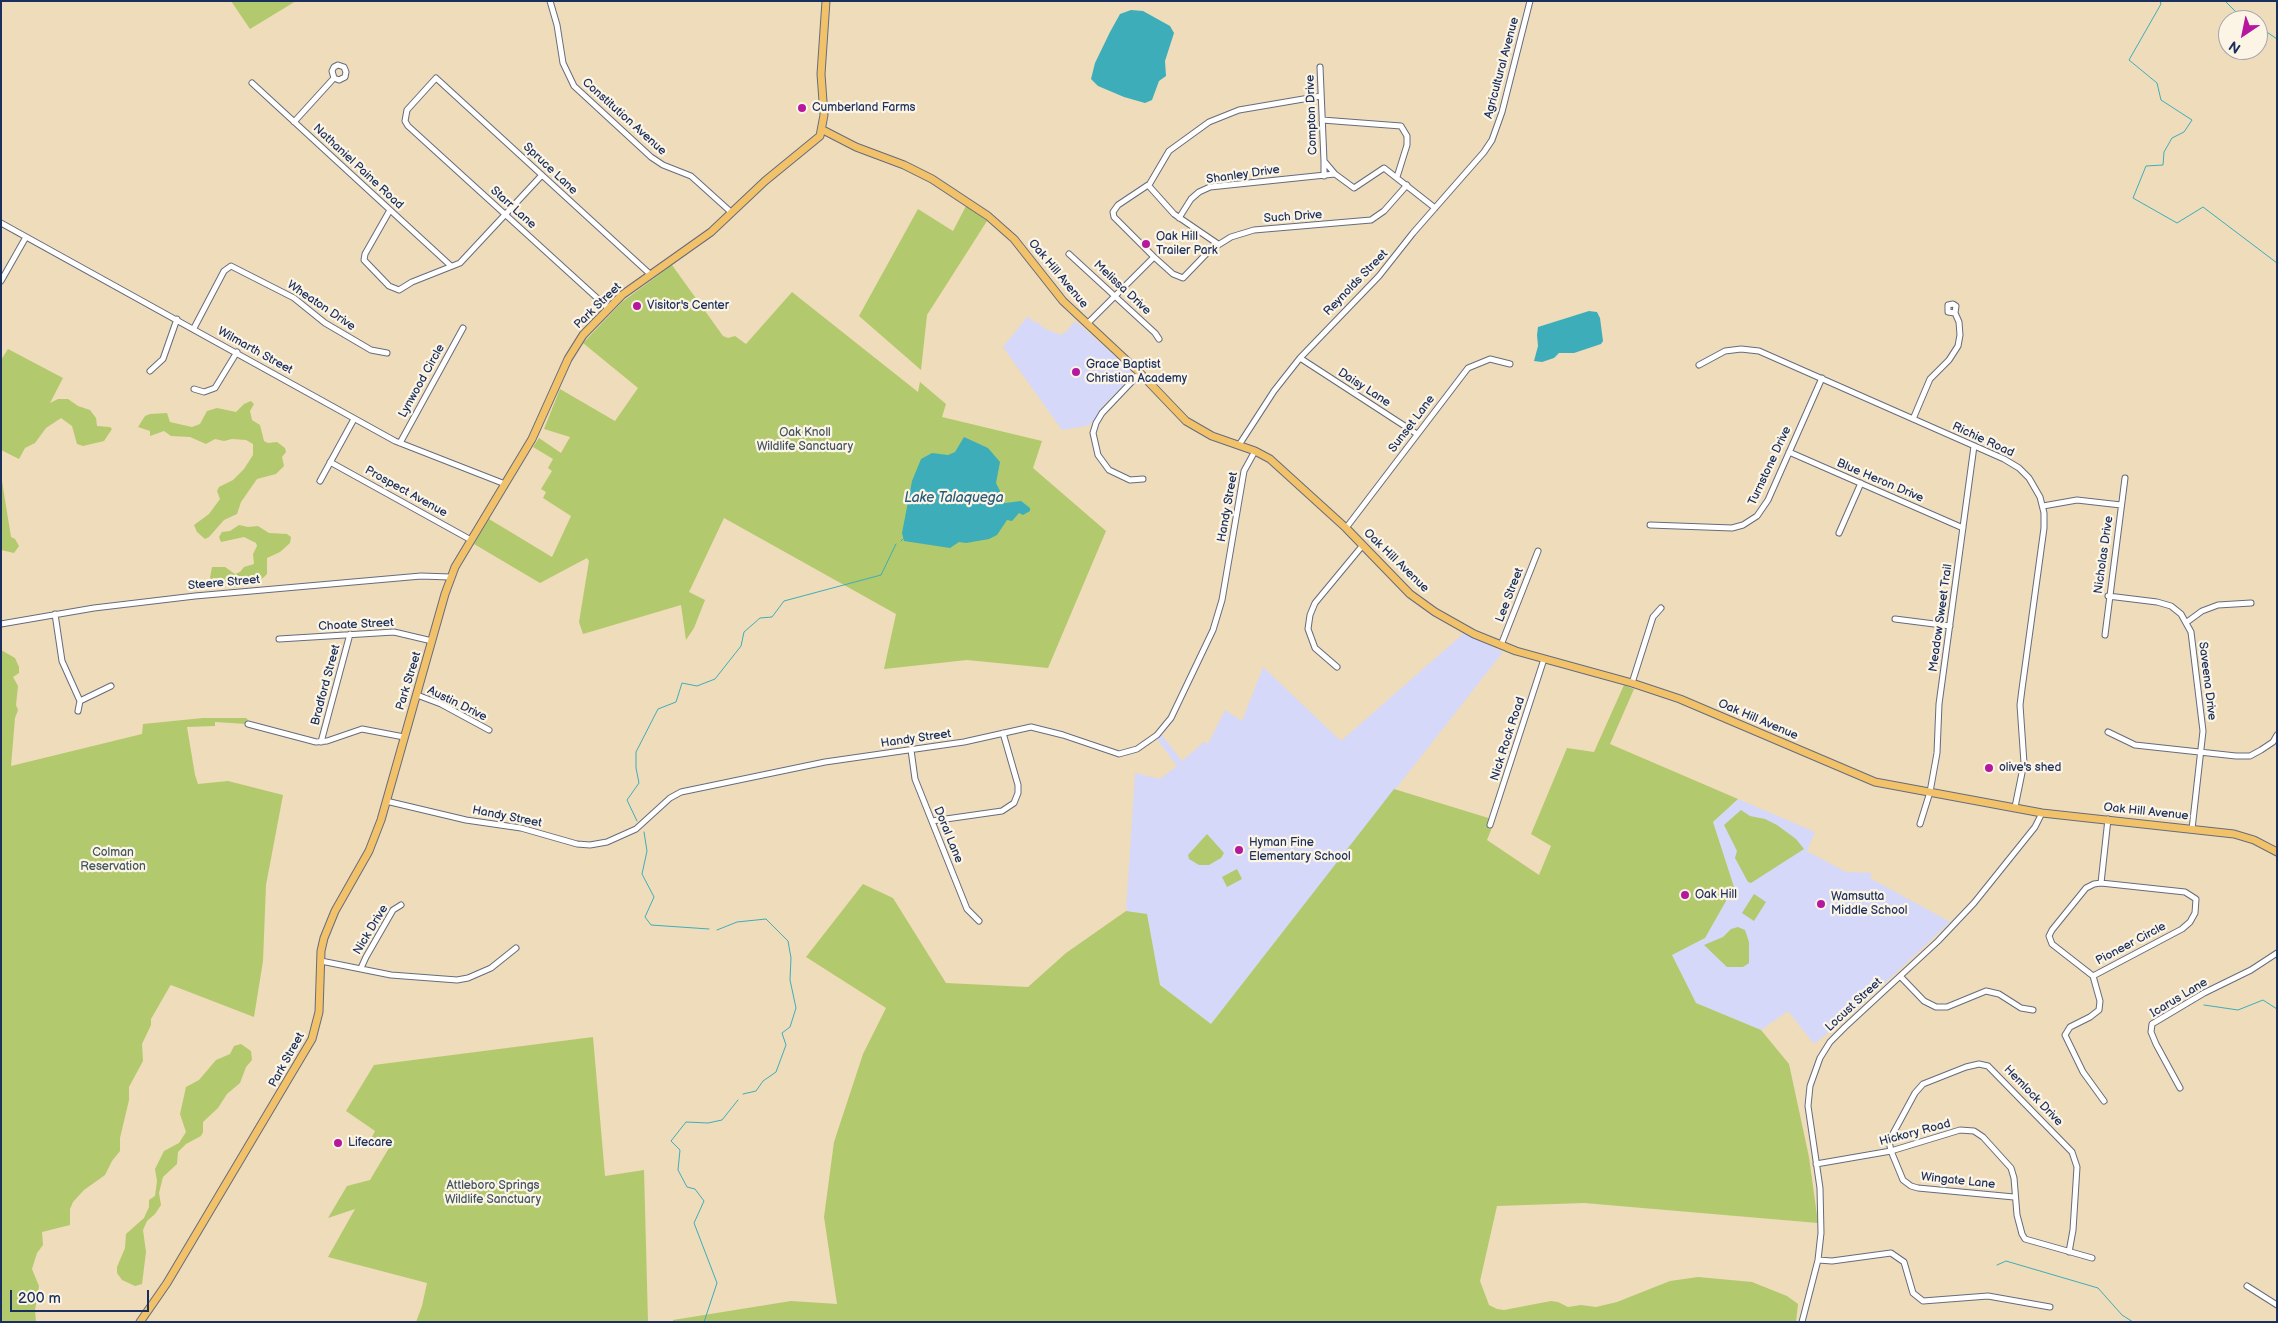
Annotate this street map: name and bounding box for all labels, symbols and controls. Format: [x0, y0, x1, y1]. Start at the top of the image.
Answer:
north arrow [2218, 10, 2268, 60]
street label: Agricultural Avenue [1482, 16, 1522, 120]
text: N [2226, 37, 2244, 57]
street label: Constitution Avenue [579, 75, 669, 159]
street label: Compton Drive [1303, 75, 1321, 155]
place label: Cumberland Farms [812, 101, 915, 115]
marker: Cumberland Farms [796, 102, 808, 114]
street label: Nathaniel Paine Road [310, 121, 406, 213]
street label: Spruce Lane [520, 140, 580, 198]
street label: Shanley Drive [1205, 163, 1281, 187]
street label: Starr Lane [487, 184, 539, 232]
street label: Such Drive [1263, 208, 1323, 226]
place label: Oak Hill Trailer Park [1156, 230, 1218, 258]
street label: Oak Hill Avenue [1025, 237, 1091, 311]
marker: Oak Hill Trailer Park [1140, 238, 1152, 250]
street label: Reynolds Street [1321, 247, 1391, 319]
street label: Melissa Drive [1090, 258, 1154, 318]
street label: Wheaton Drive [284, 278, 358, 334]
street label: Park Street [571, 280, 625, 332]
place label: Visitor's Center [647, 299, 729, 313]
marker: Visitor's Center [631, 300, 643, 312]
street label: Wilmarth Street [215, 324, 295, 378]
street label: Lynwood Circle [396, 342, 448, 420]
place label: Grace Baptist Christian Academy [1086, 358, 1187, 386]
marker: Grace Baptist Christian Academy [1070, 366, 1082, 378]
street label: Daisy Lane [1335, 366, 1393, 410]
street label: Sunset Lane [1386, 393, 1438, 455]
street label: Richie Road [1950, 419, 2016, 461]
street label: Turnstone Drive [1745, 424, 1795, 508]
park label: Oak Knoll Wildlife Sanctuary [757, 426, 853, 454]
street label: Blue Heron Drive [1834, 456, 1926, 506]
street label: Prospect Avenue [362, 463, 450, 521]
street label: Handy Street [1215, 471, 1241, 543]
water label: Lake Talaquega [904, 490, 1004, 506]
street label: Nicholas Drive [2091, 515, 2117, 595]
street label: Oak Hill Avenue [1360, 526, 1432, 596]
street label: Meadow Sweet Trail [1926, 563, 1956, 673]
street label: Lee Street [1493, 566, 1527, 624]
street label: Steere Street [187, 573, 261, 593]
street label: Choate Street [318, 616, 394, 634]
street label: Saveena Drive [2195, 641, 2219, 721]
street label: Bradford Street [308, 643, 344, 727]
street label: Park Street [393, 650, 425, 712]
street label: Austin Drive [425, 683, 489, 725]
street label: Nick Rock Road [1488, 695, 1528, 783]
street label: Oak Hill Avenue [1716, 697, 1800, 743]
street label: Handy Street [880, 727, 952, 751]
place label: olive's shed [1999, 761, 2061, 775]
marker: olive's shed [1983, 762, 1995, 774]
street label: Oak Hill Avenue [2103, 800, 2189, 824]
street label: Handy Street [471, 803, 543, 831]
street label: Doral Lane [930, 805, 966, 865]
place label: Hyman Fine Elementary School [1249, 836, 1351, 864]
marker: Hyman Fine Elementary School [1233, 844, 1245, 856]
park label: Colman Reservation [80, 846, 146, 874]
place label: Oak Hill [1695, 888, 1737, 902]
marker: Oak Hill [1679, 889, 1691, 901]
place label: Wamsutta Middle School [1831, 890, 1907, 918]
marker: Wamsutta Middle School [1815, 898, 1827, 910]
street label: Nick Drive [351, 902, 391, 958]
street label: Pioneer Circle [2094, 920, 2168, 968]
street label: Locust Street [1823, 975, 1885, 1035]
street label: Icarus Lane [2148, 975, 2210, 1021]
street label: Park Street [266, 1030, 308, 1090]
street label: Hemlock Drive [2000, 1063, 2066, 1129]
street label: Hickory Road [1878, 1117, 1952, 1149]
place label: Lifecare [348, 1136, 392, 1150]
marker: Lifecare [332, 1137, 344, 1149]
street label: Wingate Lane [1920, 1170, 1996, 1192]
park label: Attleboro Springs Wildlife Sanctuary [445, 1179, 541, 1207]
scale bar [12, 1280, 151, 1312]
text: 200 m [18, 1289, 61, 1308]

